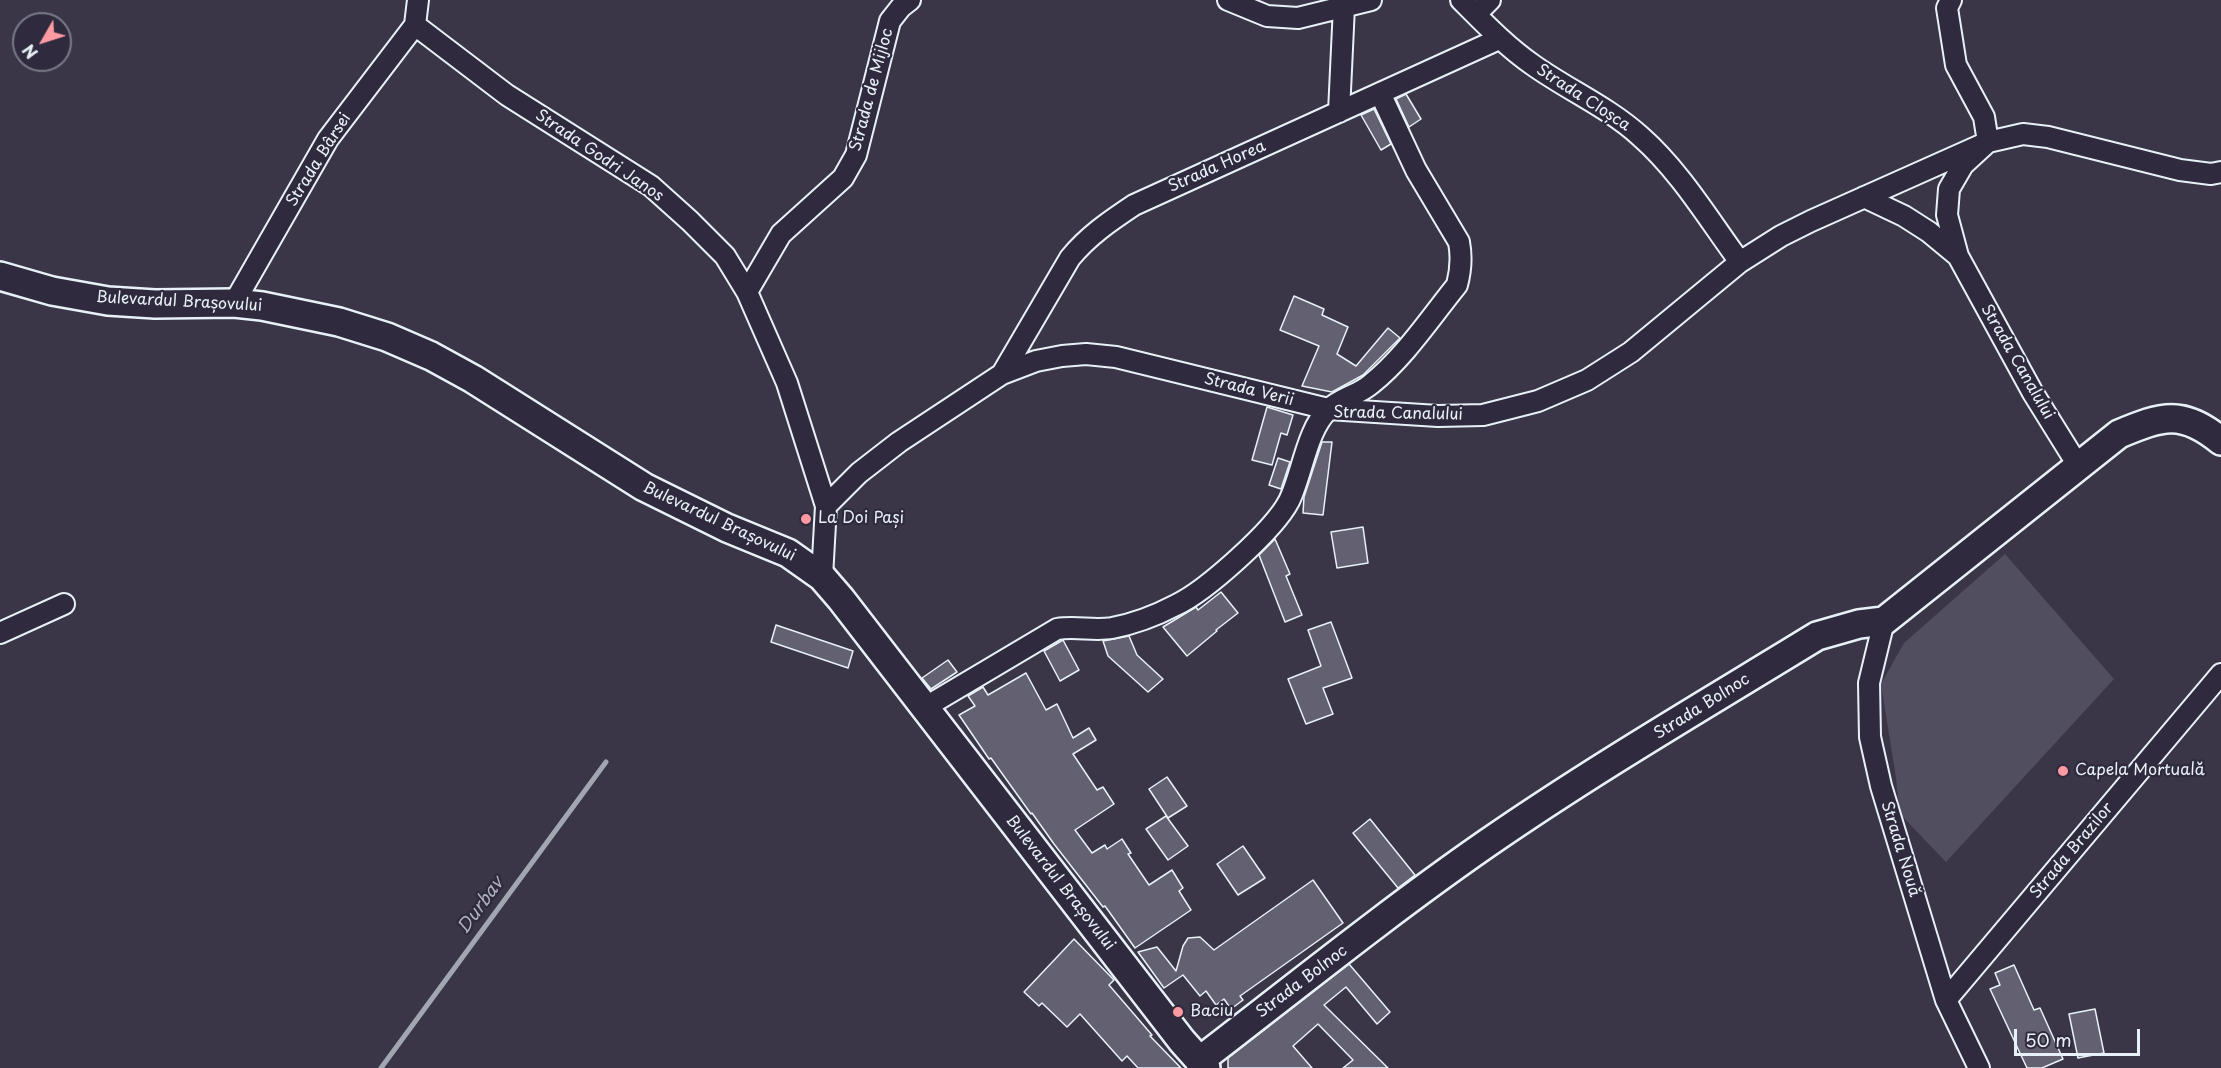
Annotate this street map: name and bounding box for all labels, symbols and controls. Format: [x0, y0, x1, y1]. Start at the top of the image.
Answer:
north arrow [12, 12, 72, 72]
street label: Strada de Mijloc [846, 26, 898, 154]
text: N [16, 40, 43, 65]
street label: Strada Cloșca [1532, 60, 1634, 136]
street label: Strada Godri Janos [531, 106, 667, 206]
street label: Strada Bârsei [283, 110, 355, 210]
street label: Strada Horea [1165, 137, 1269, 197]
street label: Bulevardul Brașovului [95, 288, 263, 316]
street label: Strada Canalului [1976, 301, 2058, 423]
street label: Strada Verii [1202, 370, 1296, 410]
street label: Strada Canalului [1333, 403, 1463, 425]
street label: Bulevardul Brașovului [639, 478, 799, 566]
place label: La Doi Pași [818, 509, 904, 529]
marker: La Doi Pași [799, 512, 813, 526]
street label: Strada Bolnoc [1651, 670, 1753, 744]
place label: Capela Mortuală [2075, 761, 2205, 781]
marker: Capela Mortuală [2056, 764, 2070, 778]
street label: Strada Nouă [1876, 799, 1924, 899]
street label: Strada Brazilor [2026, 799, 2118, 903]
street label: Bulevardul Brașovului [1001, 811, 1119, 955]
water label: Durbav [453, 874, 509, 938]
street label: Strada Bolnoc [1253, 942, 1351, 1022]
place label: Baciu [1190, 1002, 1233, 1022]
marker: Baciu [1171, 1005, 1185, 1019]
scale bar [2017, 1017, 2143, 1055]
text: 50 m [2025, 1026, 2072, 1053]

